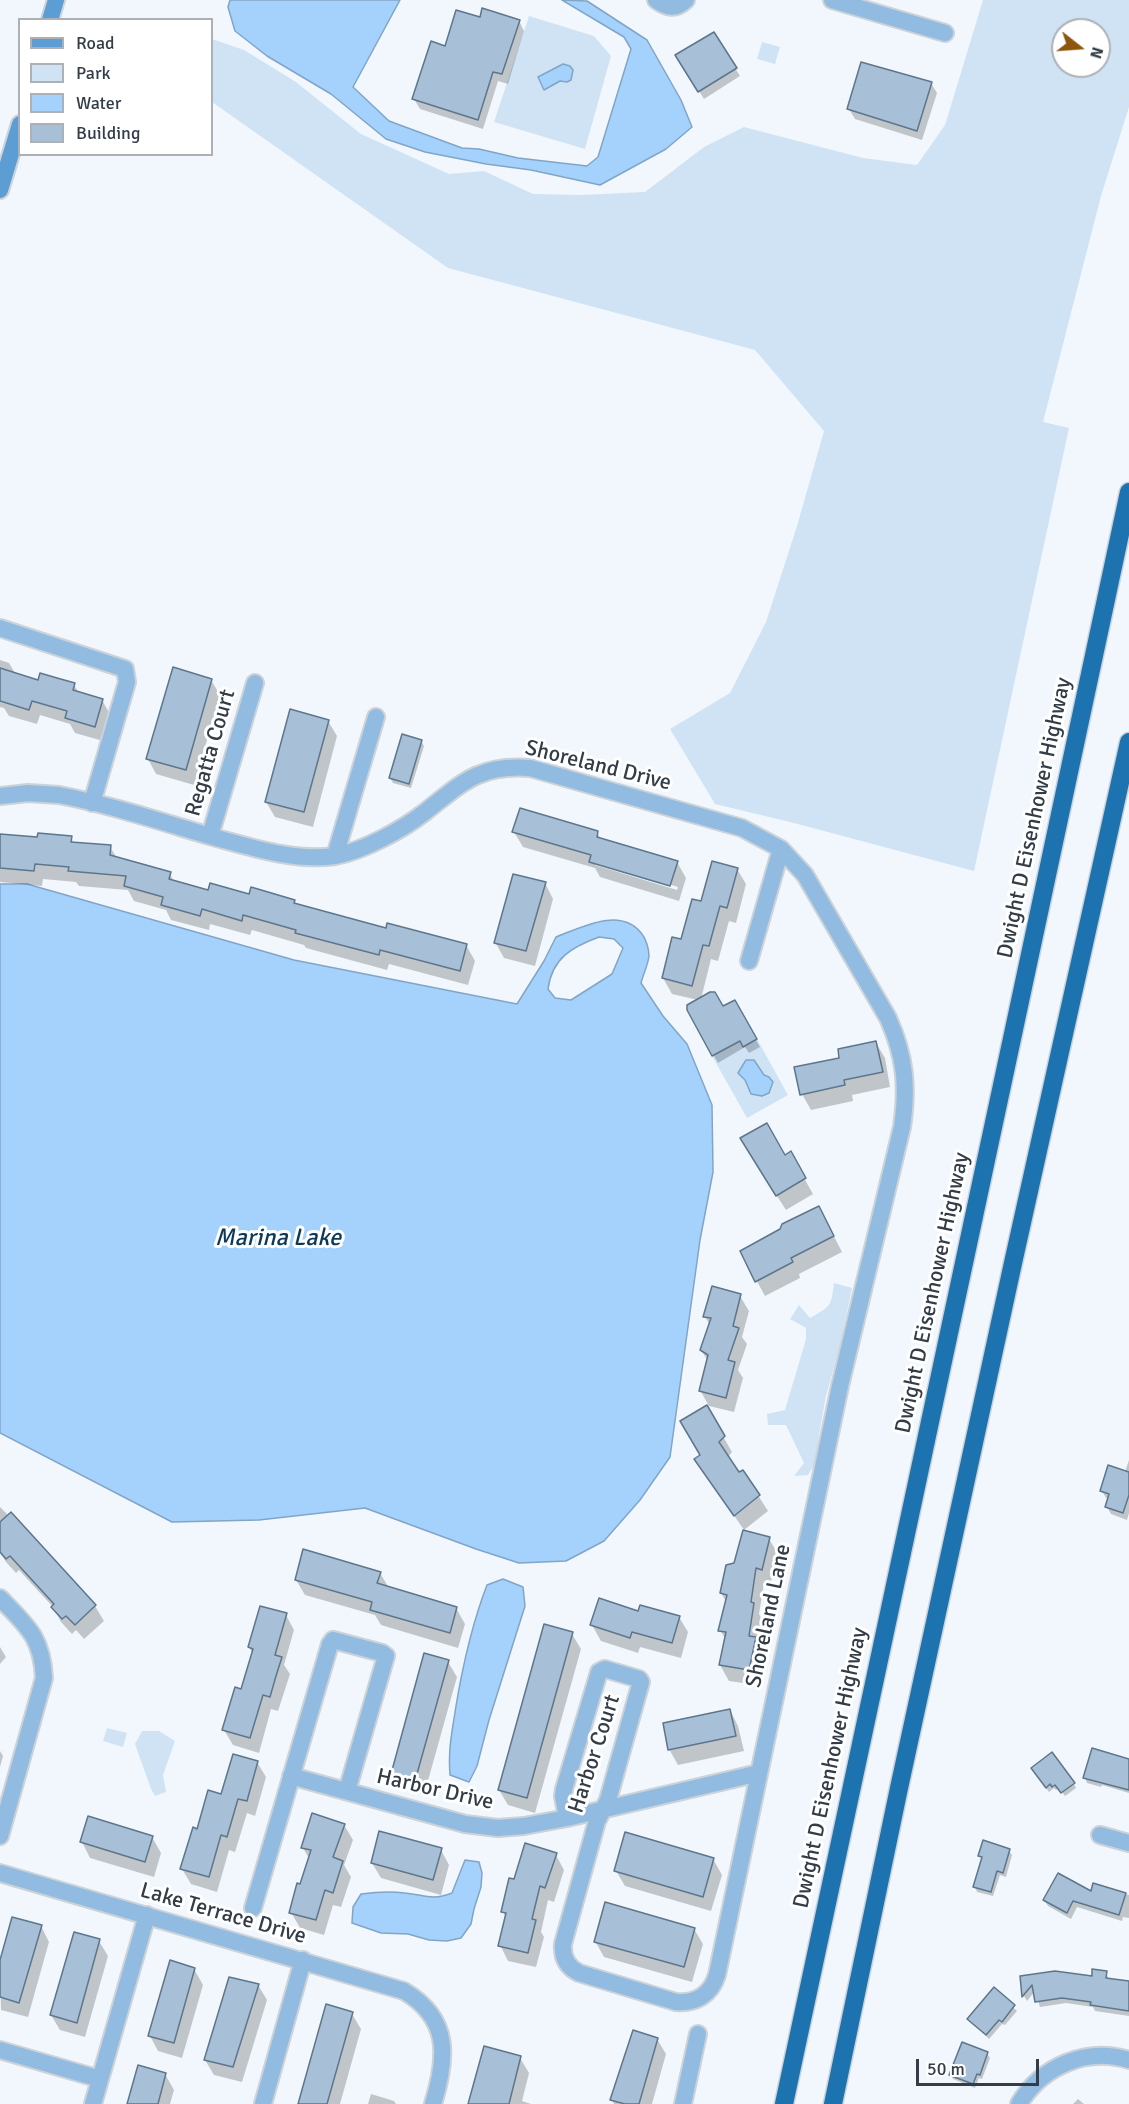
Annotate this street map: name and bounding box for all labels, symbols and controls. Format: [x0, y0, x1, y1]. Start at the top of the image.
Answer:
legend [18, 18, 213, 156]
north arrow [1051, 18, 1111, 78]
text: Road [76, 32, 115, 54]
text: N [1085, 44, 1107, 61]
text: Park [76, 62, 111, 84]
text: Water [76, 92, 121, 114]
text: Building [76, 122, 140, 144]
street label: Dwight D Eisenhower Highway [992, 675, 1078, 961]
street label: Regatta Court [180, 687, 242, 819]
street label: Shoreland Drive [522, 735, 674, 797]
street label: Dwight D Eisenhower Highway [890, 1150, 976, 1436]
water label: Marina Lake [215, 1225, 341, 1253]
street label: Shoreland Lane [741, 1542, 797, 1690]
street label: Dwight D Eisenhower Highway [788, 1625, 874, 1911]
street label: Harbor Court [563, 1691, 627, 1817]
street label: Harbor Drive [374, 1764, 496, 1816]
street label: Lake Terrace Drive [137, 1878, 309, 1950]
scale bar [919, 2047, 1042, 2085]
text: 50 m [927, 2058, 965, 2080]

